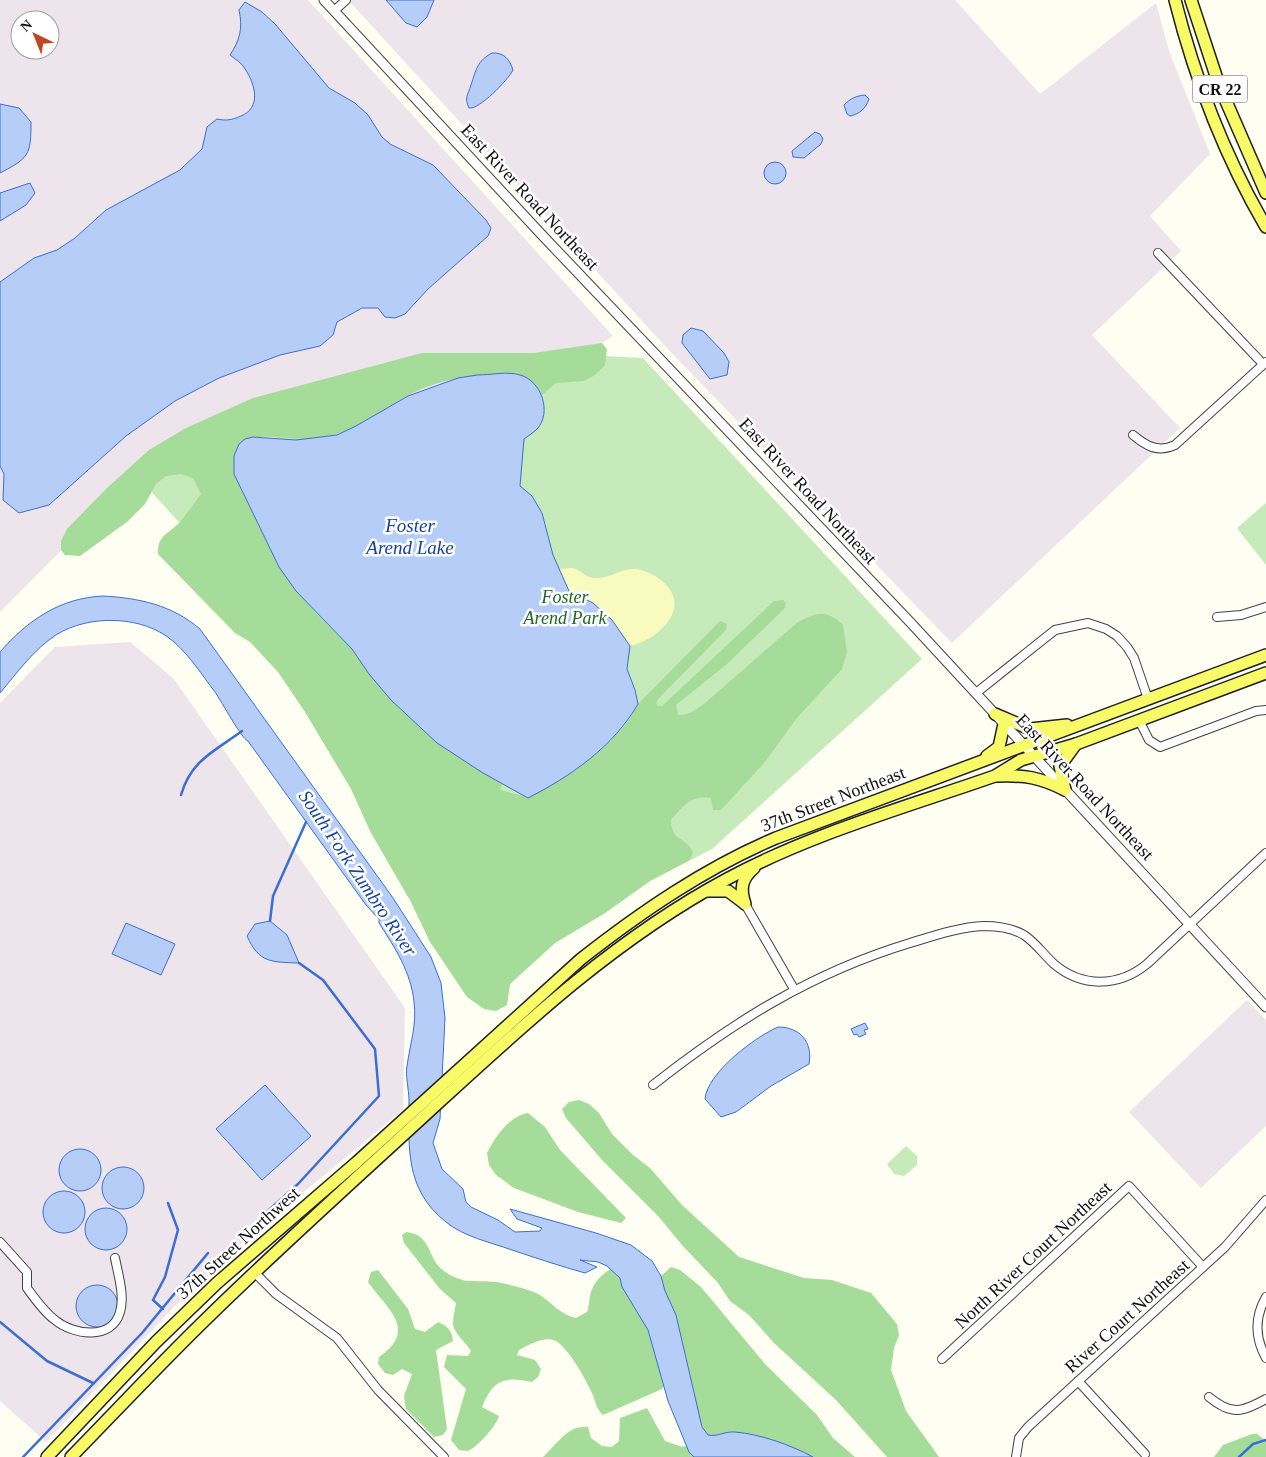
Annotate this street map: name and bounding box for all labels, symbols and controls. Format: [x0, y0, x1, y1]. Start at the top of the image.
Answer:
north arrow [10, 10, 60, 60]
text: N [18, 17, 35, 35]
road number: CR 22 [1192, 76, 1248, 102]
street label: East River Road Northeast [457, 120, 603, 274]
street label: East River Road Northeast [735, 414, 881, 568]
water label: Foster Arend Lake [364, 515, 454, 558]
park label: Foster Arend Park [523, 587, 607, 628]
street label: East River Road Northeast [1012, 710, 1158, 864]
street label: 37th Street Northeast [758, 762, 908, 836]
water label: South Fork Zumbro River [295, 786, 422, 960]
street label: North River Court Northeast [951, 1177, 1115, 1333]
street label: 37th Street Northwest [173, 1183, 303, 1303]
street label: River Court Northeast [1061, 1255, 1193, 1377]

